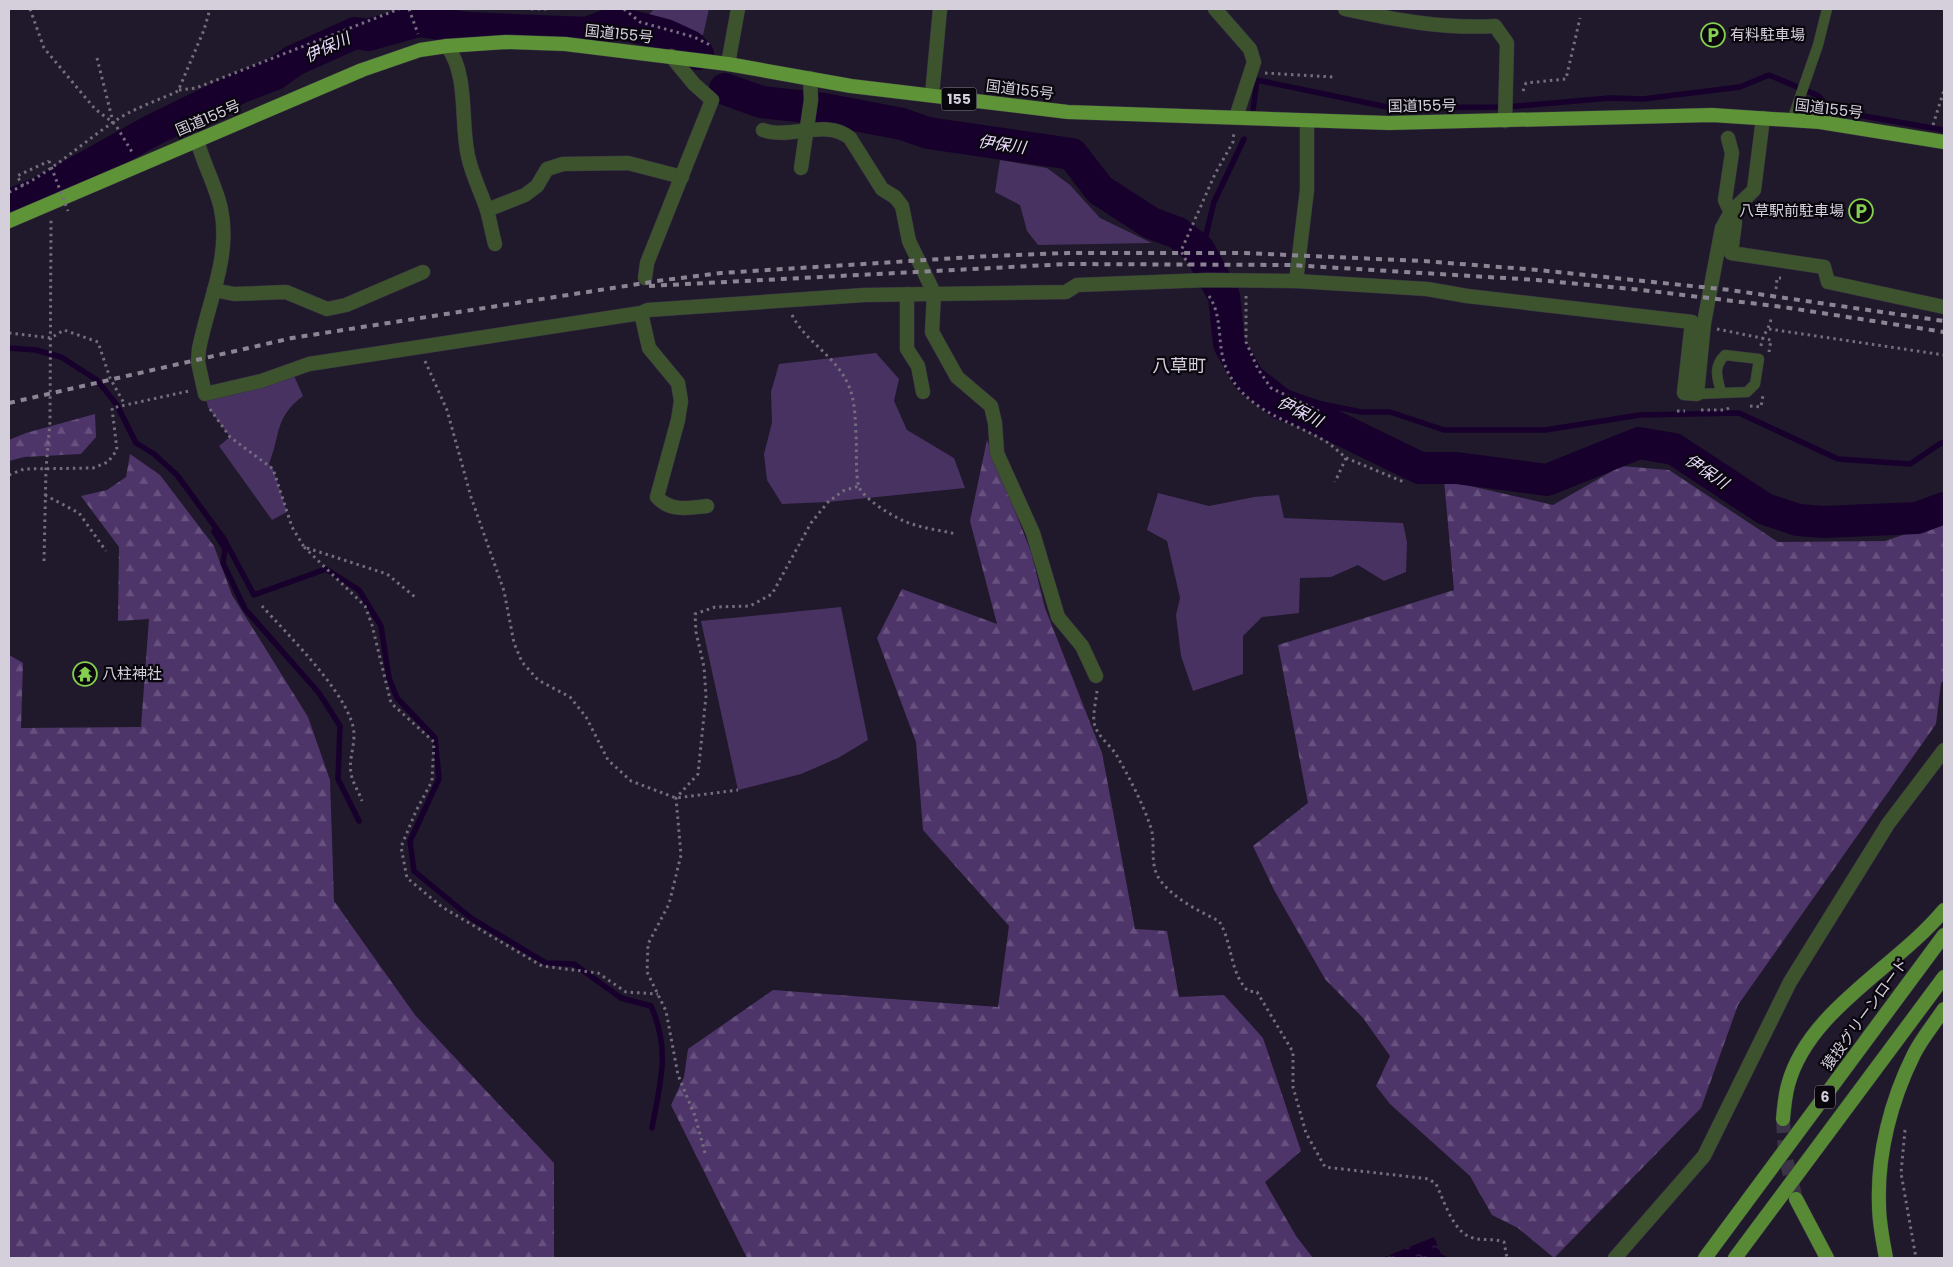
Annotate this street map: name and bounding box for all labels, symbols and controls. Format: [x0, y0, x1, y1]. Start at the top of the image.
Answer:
street label: 国道155号 [584, 19, 654, 48]
parking icon: 有料駐車場 [1700, 22, 1726, 48]
place label: 有料駐車場 [1730, 24, 1805, 45]
water label: 伊保川 [301, 26, 356, 68]
street label: 国道155号 [985, 75, 1055, 104]
road number: 155 [942, 88, 976, 110]
street label: 国道155号 [172, 94, 243, 141]
street label: 国道155号 [1387, 94, 1456, 117]
street label: 国道155号 [1794, 94, 1864, 123]
water label: 伊保川 [977, 130, 1029, 160]
parking icon: 八草駅前駐車場 [1848, 198, 1874, 224]
place label: 八草駅前駐車場 [1739, 200, 1844, 221]
district label: 八草町 [1152, 353, 1206, 378]
water label: 伊保川 [1273, 390, 1328, 433]
water label: 伊保川 [1680, 448, 1735, 495]
temple icon: 八柱神社 [72, 661, 98, 687]
place label: 八柱神社 [102, 663, 162, 684]
street label: 猿投グリーンロード [1817, 953, 1913, 1074]
road number: 6 [1815, 1086, 1835, 1108]

